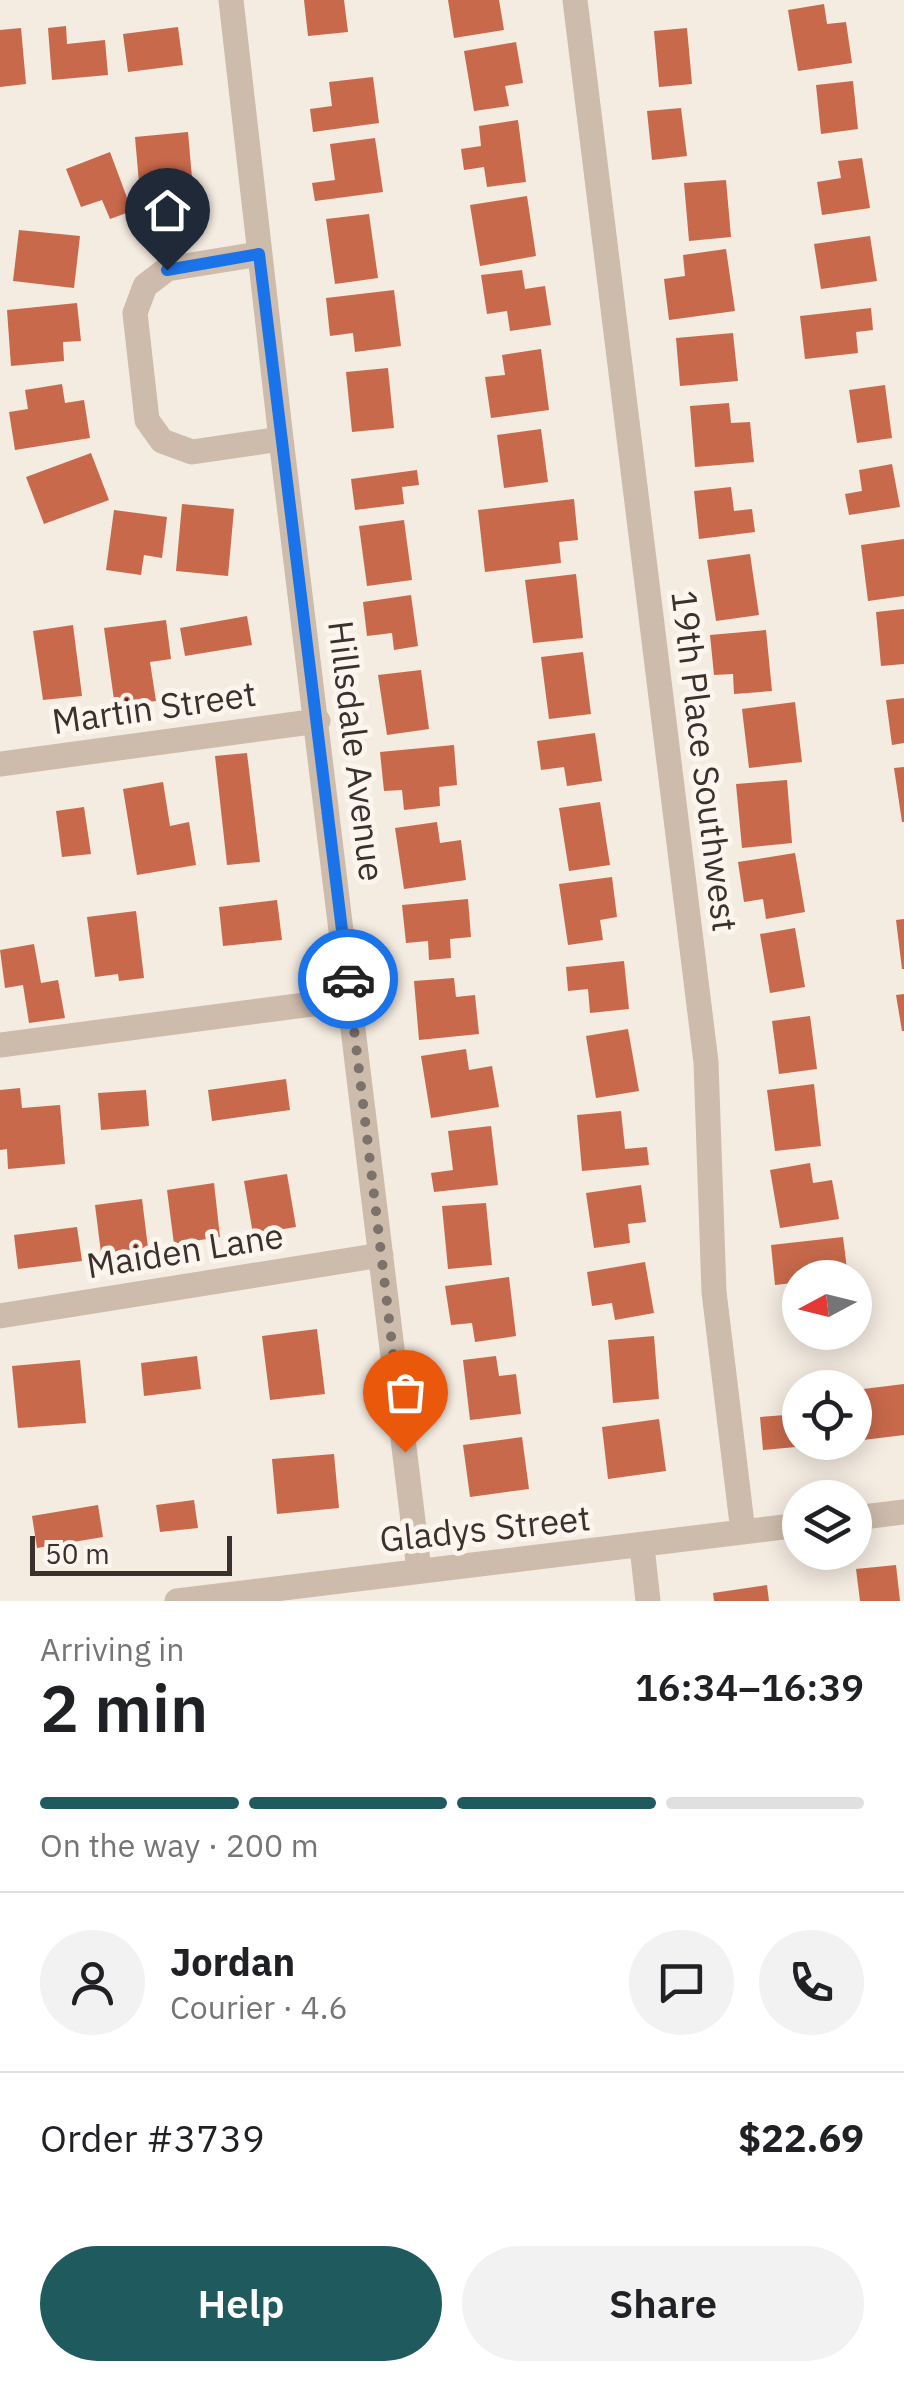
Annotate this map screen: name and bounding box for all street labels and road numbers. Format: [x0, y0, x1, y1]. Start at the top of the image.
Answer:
street label: 19th Place Southwest [661, 588, 749, 934]
street label: Hillsdale Avenue [318, 618, 396, 884]
street label: Martin Street [49, 670, 259, 744]
street label: Maiden Lane [83, 1212, 287, 1288]
street label: Gladys Street [377, 1494, 592, 1562]

